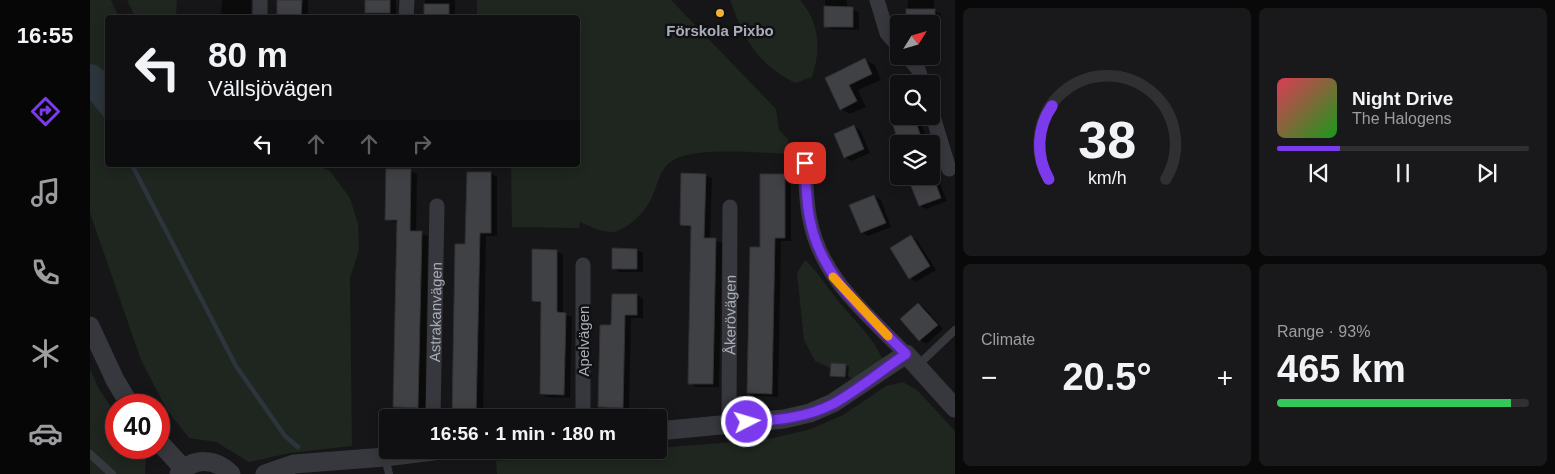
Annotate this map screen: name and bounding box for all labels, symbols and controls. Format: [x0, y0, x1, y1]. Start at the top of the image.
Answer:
marker: Förskola Pixbo [714, 7, 726, 19]
north arrow [890, 15, 940, 65]
map controls [890, 15, 940, 185]
place label: Förskola Pixbo [666, 22, 774, 39]
text: 16:55 [17, 23, 73, 48]
icon: left [125, 35, 190, 100]
text: 80 m [208, 35, 288, 74]
button: search [890, 75, 940, 125]
text: Vällsjövägen [208, 76, 333, 101]
text: Night Drive [1352, 88, 1453, 109]
icon: directions [28, 94, 63, 129]
text: The Halogens [1352, 110, 1452, 127]
text: 38 [1078, 111, 1136, 169]
icon: left [249, 130, 277, 158]
icon: ahead [302, 130, 330, 158]
icon: ahead [355, 130, 383, 158]
icon: right [408, 130, 436, 158]
button: layers [890, 135, 940, 185]
pin [784, 142, 826, 184]
icon: arrive [791, 149, 819, 177]
icon: previous [1305, 159, 1333, 187]
icon: pause [1389, 159, 1417, 187]
icon: next [1473, 159, 1501, 187]
text: km/h [1088, 168, 1126, 188]
icon: music [28, 175, 63, 210]
icon: phone [28, 255, 63, 290]
street label: Astrakanvägen [426, 262, 444, 362]
street label: Åkerövägen [721, 275, 738, 355]
street label: Apelvägen [575, 306, 592, 376]
text: Range · 93% [1277, 323, 1370, 340]
text: Climate [981, 331, 1035, 348]
icon: climate [28, 336, 63, 371]
text: 465 km [1277, 348, 1406, 390]
text: 20.5° [1062, 356, 1152, 398]
text: − [981, 362, 997, 393]
text: + [1217, 362, 1233, 393]
speed limit sign: 40 [105, 394, 170, 459]
position arrow [720, 395, 772, 447]
icon: car [28, 416, 63, 451]
text: 16:56 · 1 min · 180 m [430, 423, 616, 444]

